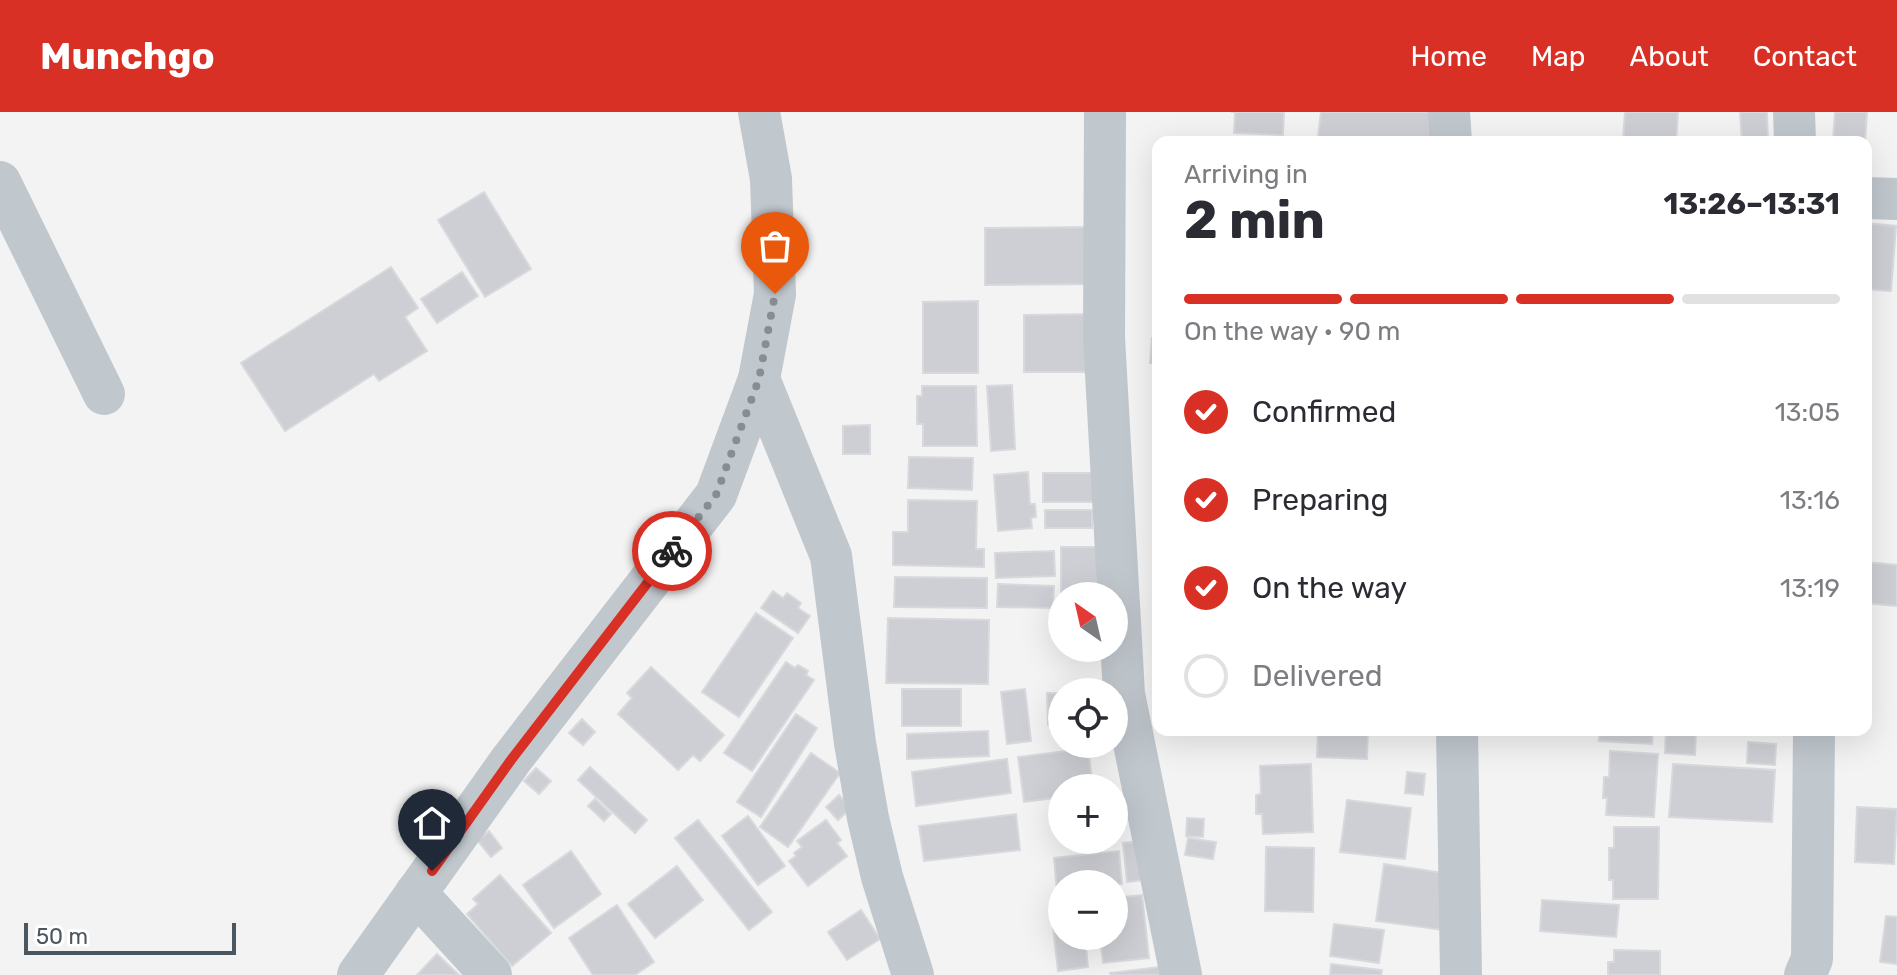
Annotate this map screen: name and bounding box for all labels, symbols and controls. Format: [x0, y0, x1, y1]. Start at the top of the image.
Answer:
text: Munchgo [40, 33, 215, 79]
text: Home [1410, 40, 1487, 73]
text: Map [1531, 40, 1585, 73]
text: About [1629, 40, 1709, 73]
text: Contact [1753, 40, 1857, 73]
text: Arriving in [1184, 159, 1308, 190]
text: 13:26–13:31 [1664, 186, 1840, 222]
text: 2 min [1184, 189, 1325, 251]
pin [741, 212, 809, 294]
icon: bag [753, 224, 797, 268]
text: On the way · 90 m [1184, 316, 1400, 347]
icon: check [1184, 390, 1228, 434]
text: Confirmed [1252, 394, 1396, 430]
text: 13:05 [1775, 397, 1840, 428]
icon: check [1184, 478, 1228, 522]
text: Preparing [1252, 482, 1388, 518]
text: 13:16 [1780, 485, 1840, 516]
courier [632, 511, 712, 591]
icon: bike [650, 529, 694, 573]
icon: check [1184, 566, 1228, 610]
text: On the way [1252, 570, 1407, 606]
text: 13:19 [1780, 573, 1840, 604]
north arrow [1048, 582, 1128, 662]
map controls [1048, 582, 1128, 950]
text: Delivered [1252, 658, 1383, 694]
button: locate [1048, 678, 1128, 758]
button: + [1048, 774, 1128, 854]
pin [398, 789, 466, 871]
icon: home [410, 801, 454, 845]
button: − [1048, 870, 1128, 950]
scale bar [24, 919, 236, 955]
text: 50 m [36, 923, 88, 950]

